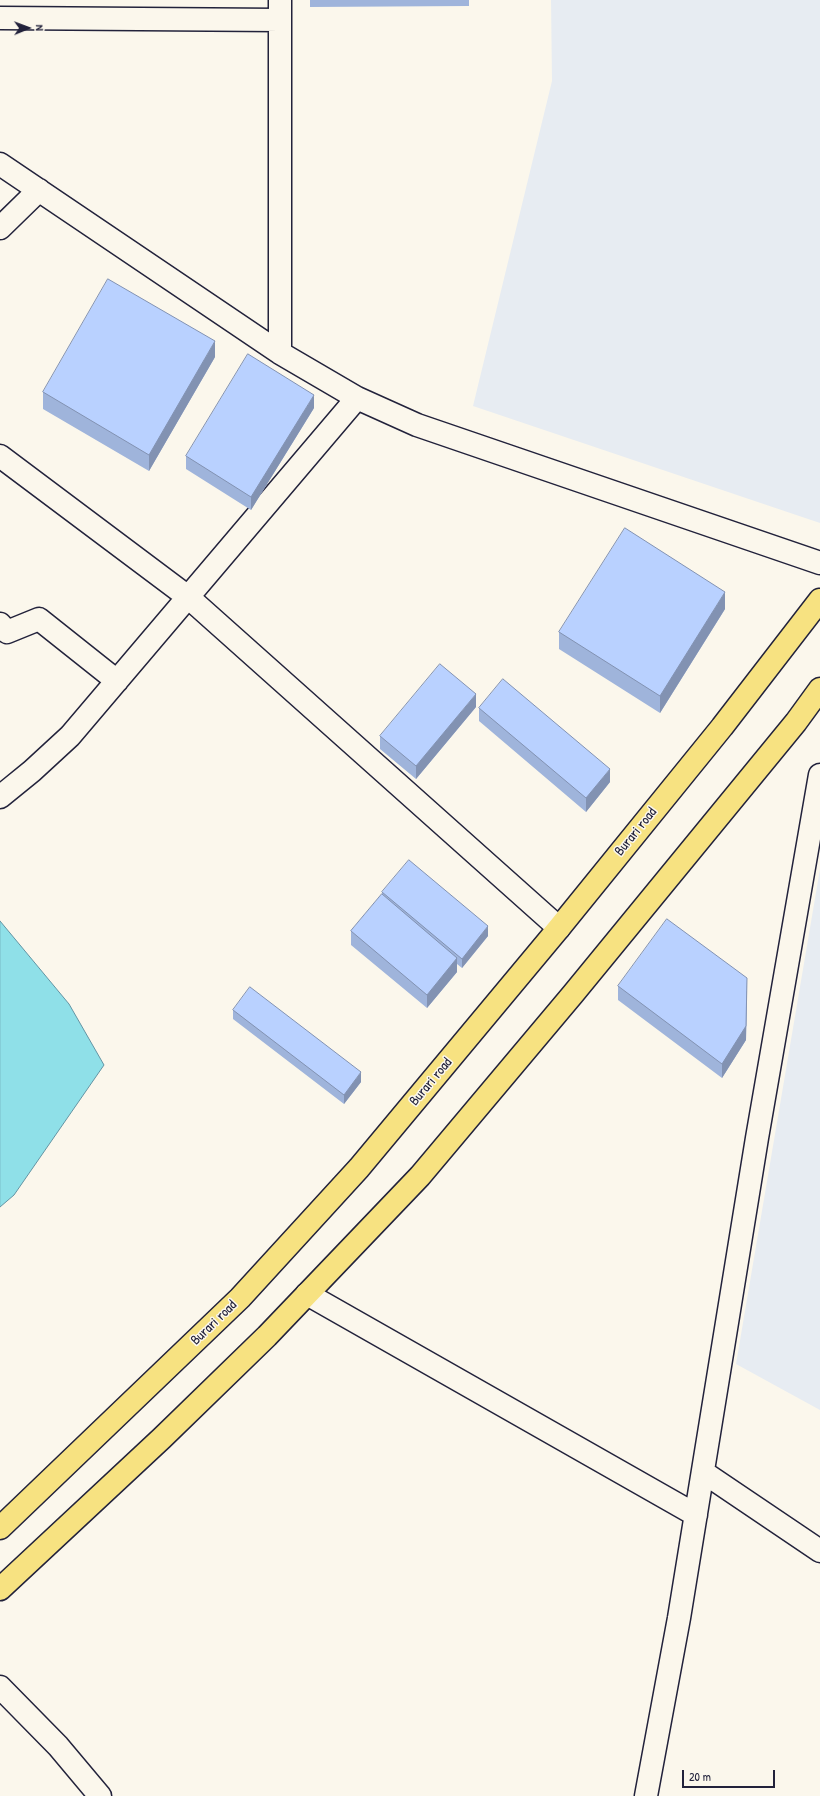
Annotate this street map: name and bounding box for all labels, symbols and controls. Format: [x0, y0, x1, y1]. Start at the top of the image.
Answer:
north arrow [8, 8, 48, 48]
text: N [33, 25, 47, 31]
street label: Burari road [611, 804, 661, 860]
street label: Burari road [406, 1055, 456, 1109]
street label: Burari road [188, 1297, 240, 1349]
scale bar [684, 1762, 777, 1788]
text: 20 m [689, 1768, 711, 1785]

